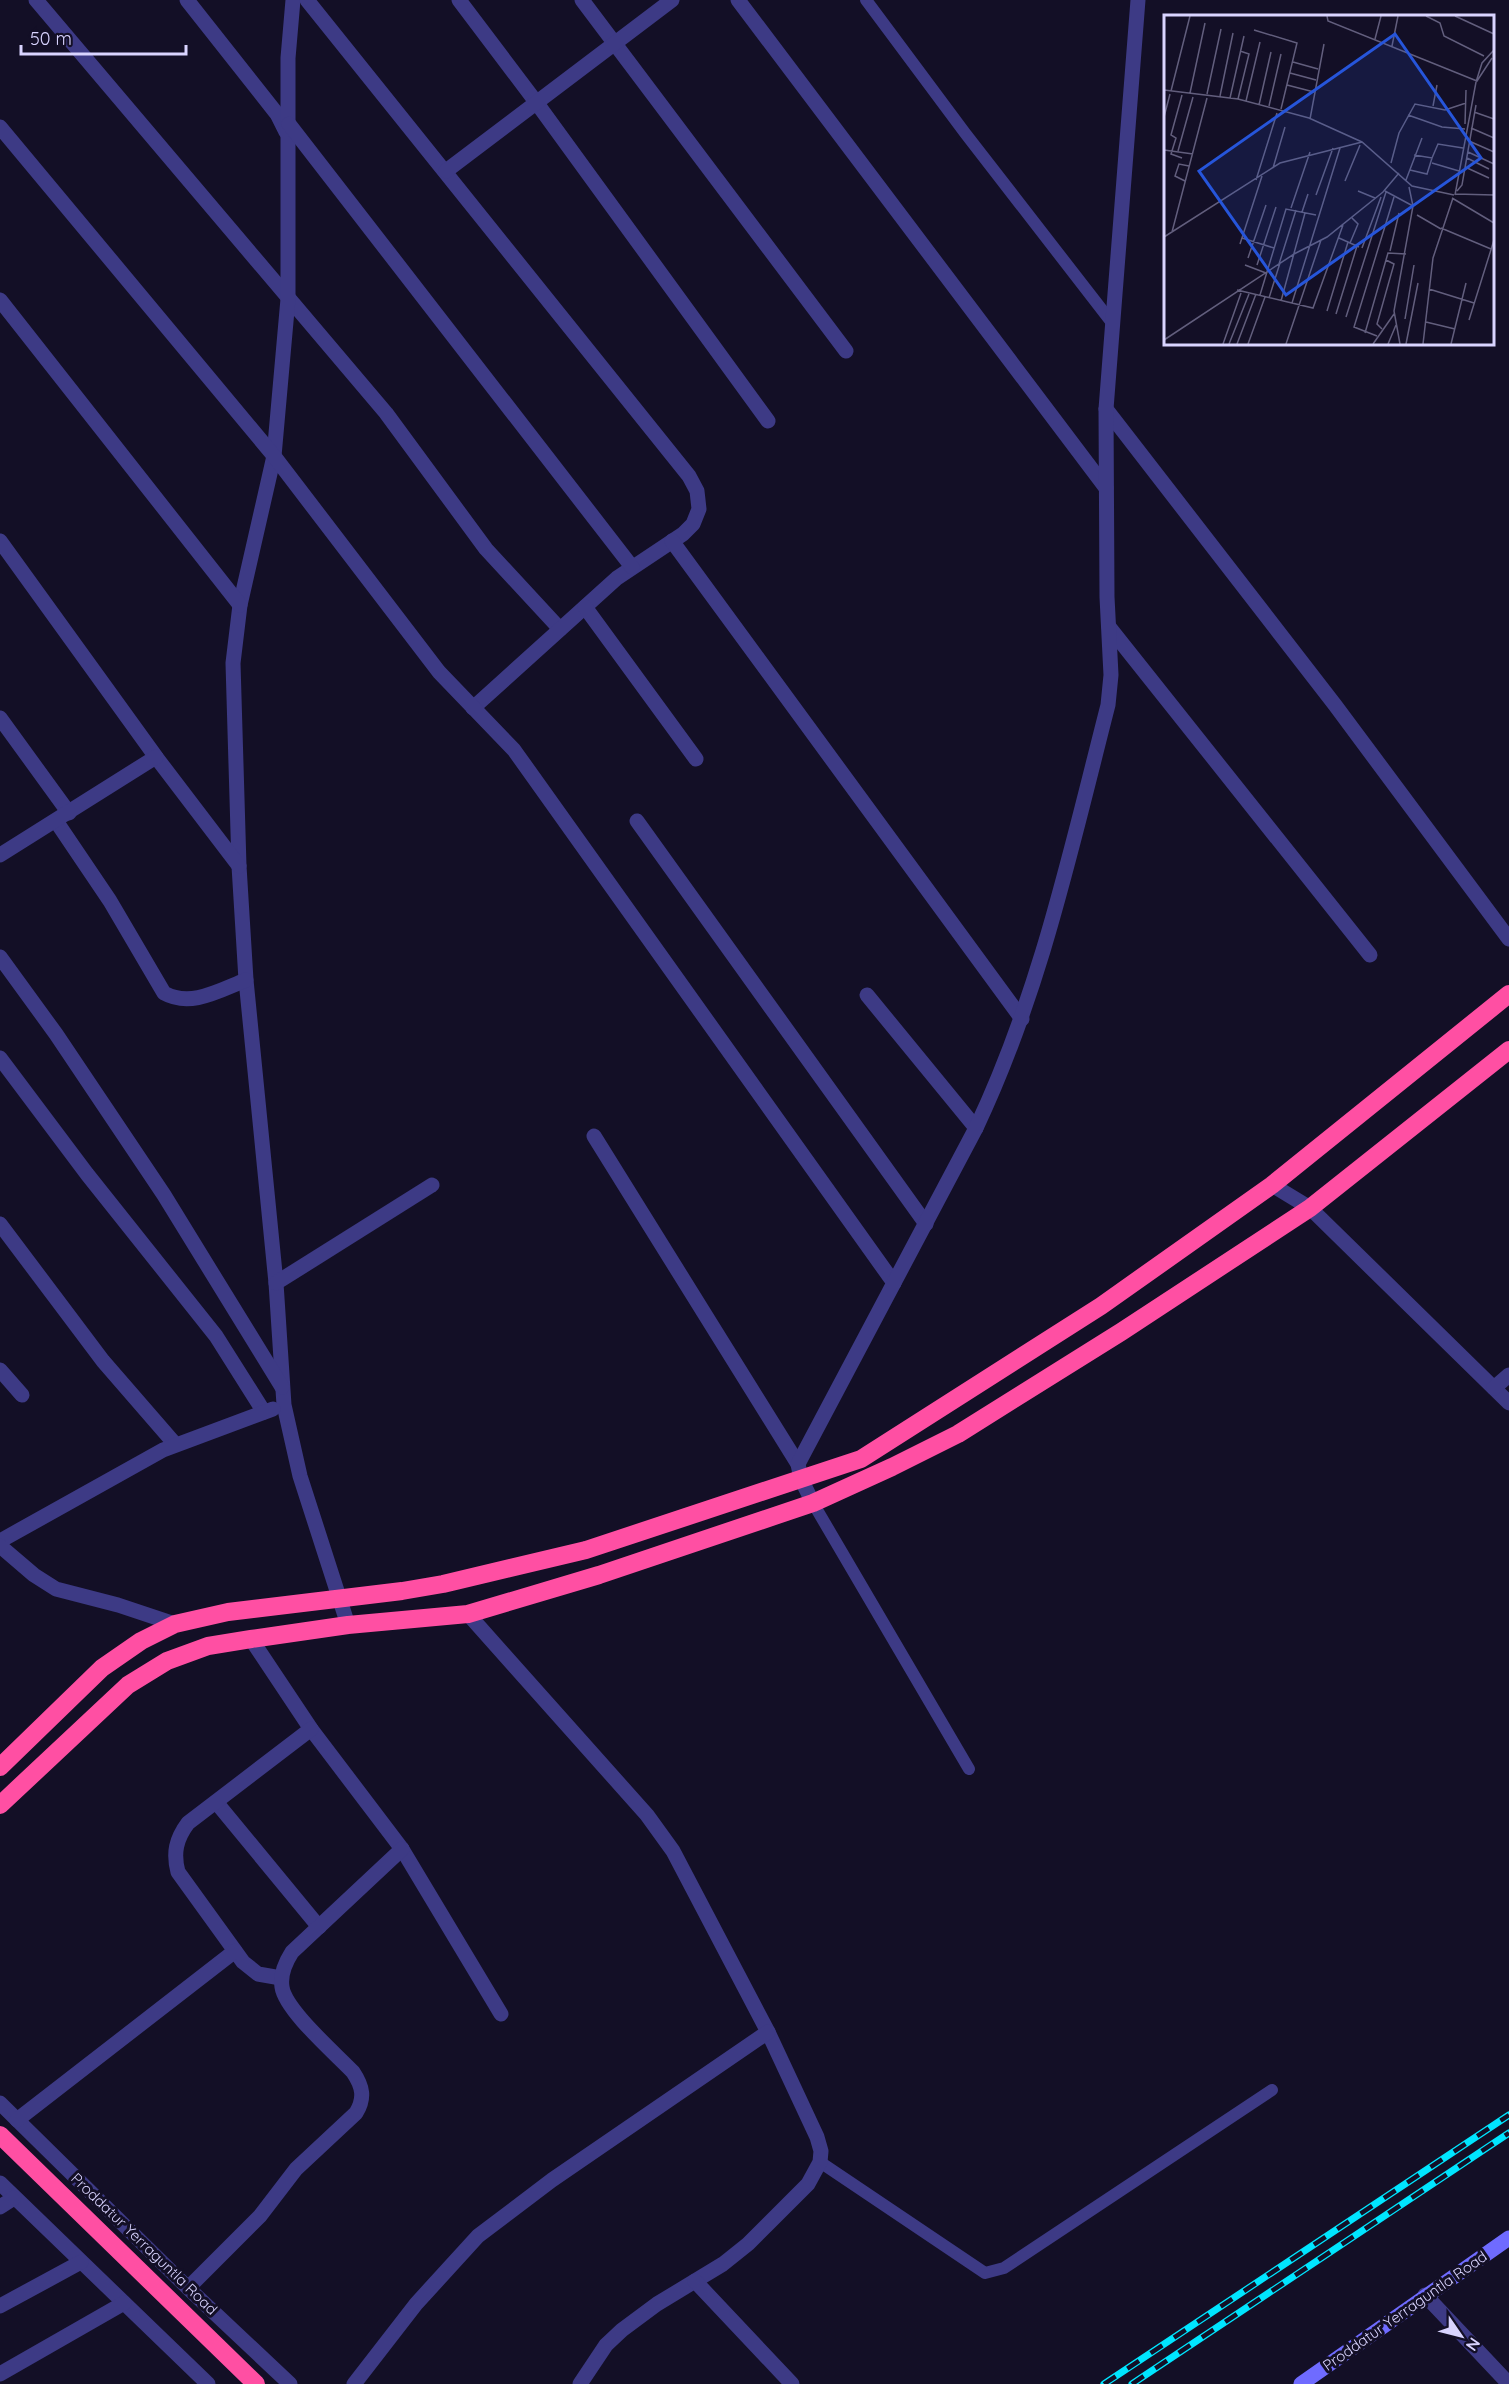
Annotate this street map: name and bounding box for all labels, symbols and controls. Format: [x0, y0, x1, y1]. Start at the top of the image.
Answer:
inset map [1164, 15, 1494, 345]
scale bar [21, 18, 186, 56]
text: 50 m [30, 27, 72, 50]
street label: Proddatur Yerraguntla Road [67, 2169, 222, 2319]
street label: Proddatur Yerraguntla Road [1319, 2247, 1491, 2375]
north arrow [1431, 2306, 1491, 2366]
text: N [1462, 2334, 1485, 2355]

